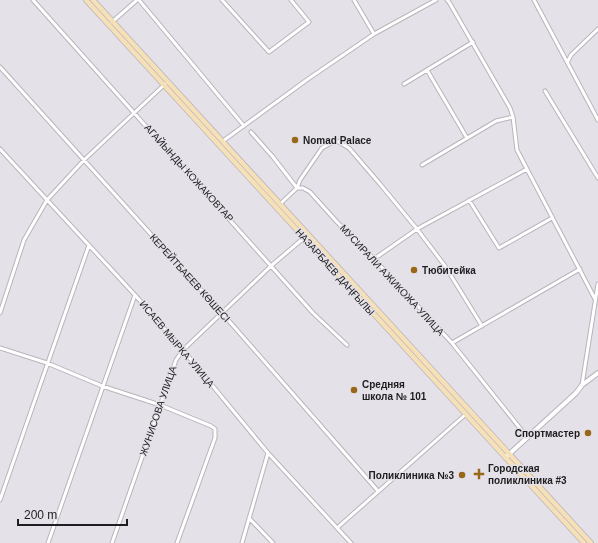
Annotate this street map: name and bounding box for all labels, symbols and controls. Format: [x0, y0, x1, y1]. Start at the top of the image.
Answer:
street label: АГАЙЫНДЫ КОЖАКОВТАР [142, 121, 237, 224]
marker: Nomad Palace [290, 135, 300, 145]
place label: Nomad Palace [303, 135, 372, 146]
street label: МУСИРАЛИ АЖИКОЖА УЛИЦА [338, 222, 447, 338]
street label: НАЗАРБАЕВ ДАҢҒЫЛЫ [293, 226, 377, 318]
street label: КЕРЕЙТБАЕЕВ КӨШЕСІ [148, 231, 233, 324]
marker: Тюбитейка [409, 265, 419, 275]
place label: Тюбитейка [422, 265, 476, 276]
street label: ИСАЕВ МЫРКА УЛИЦА [137, 298, 217, 390]
street label: ЖУНИСОВА УЛИЦА [137, 364, 179, 458]
place label: Средняя школа № 101 [362, 379, 427, 402]
marker: Средняя школа № 101 [349, 385, 359, 395]
place label: Спортмастер [515, 428, 580, 439]
marker: Спортмастер [583, 428, 593, 438]
place label: Городская поликлиника #3 [488, 463, 567, 486]
marker: Городская поликлиника #3 [473, 468, 485, 480]
place label: Поликлиника №3 [369, 470, 454, 481]
marker: Поликлиника №3 [457, 470, 467, 480]
scale bar [18, 501, 127, 527]
text: 200 m [24, 508, 57, 522]

